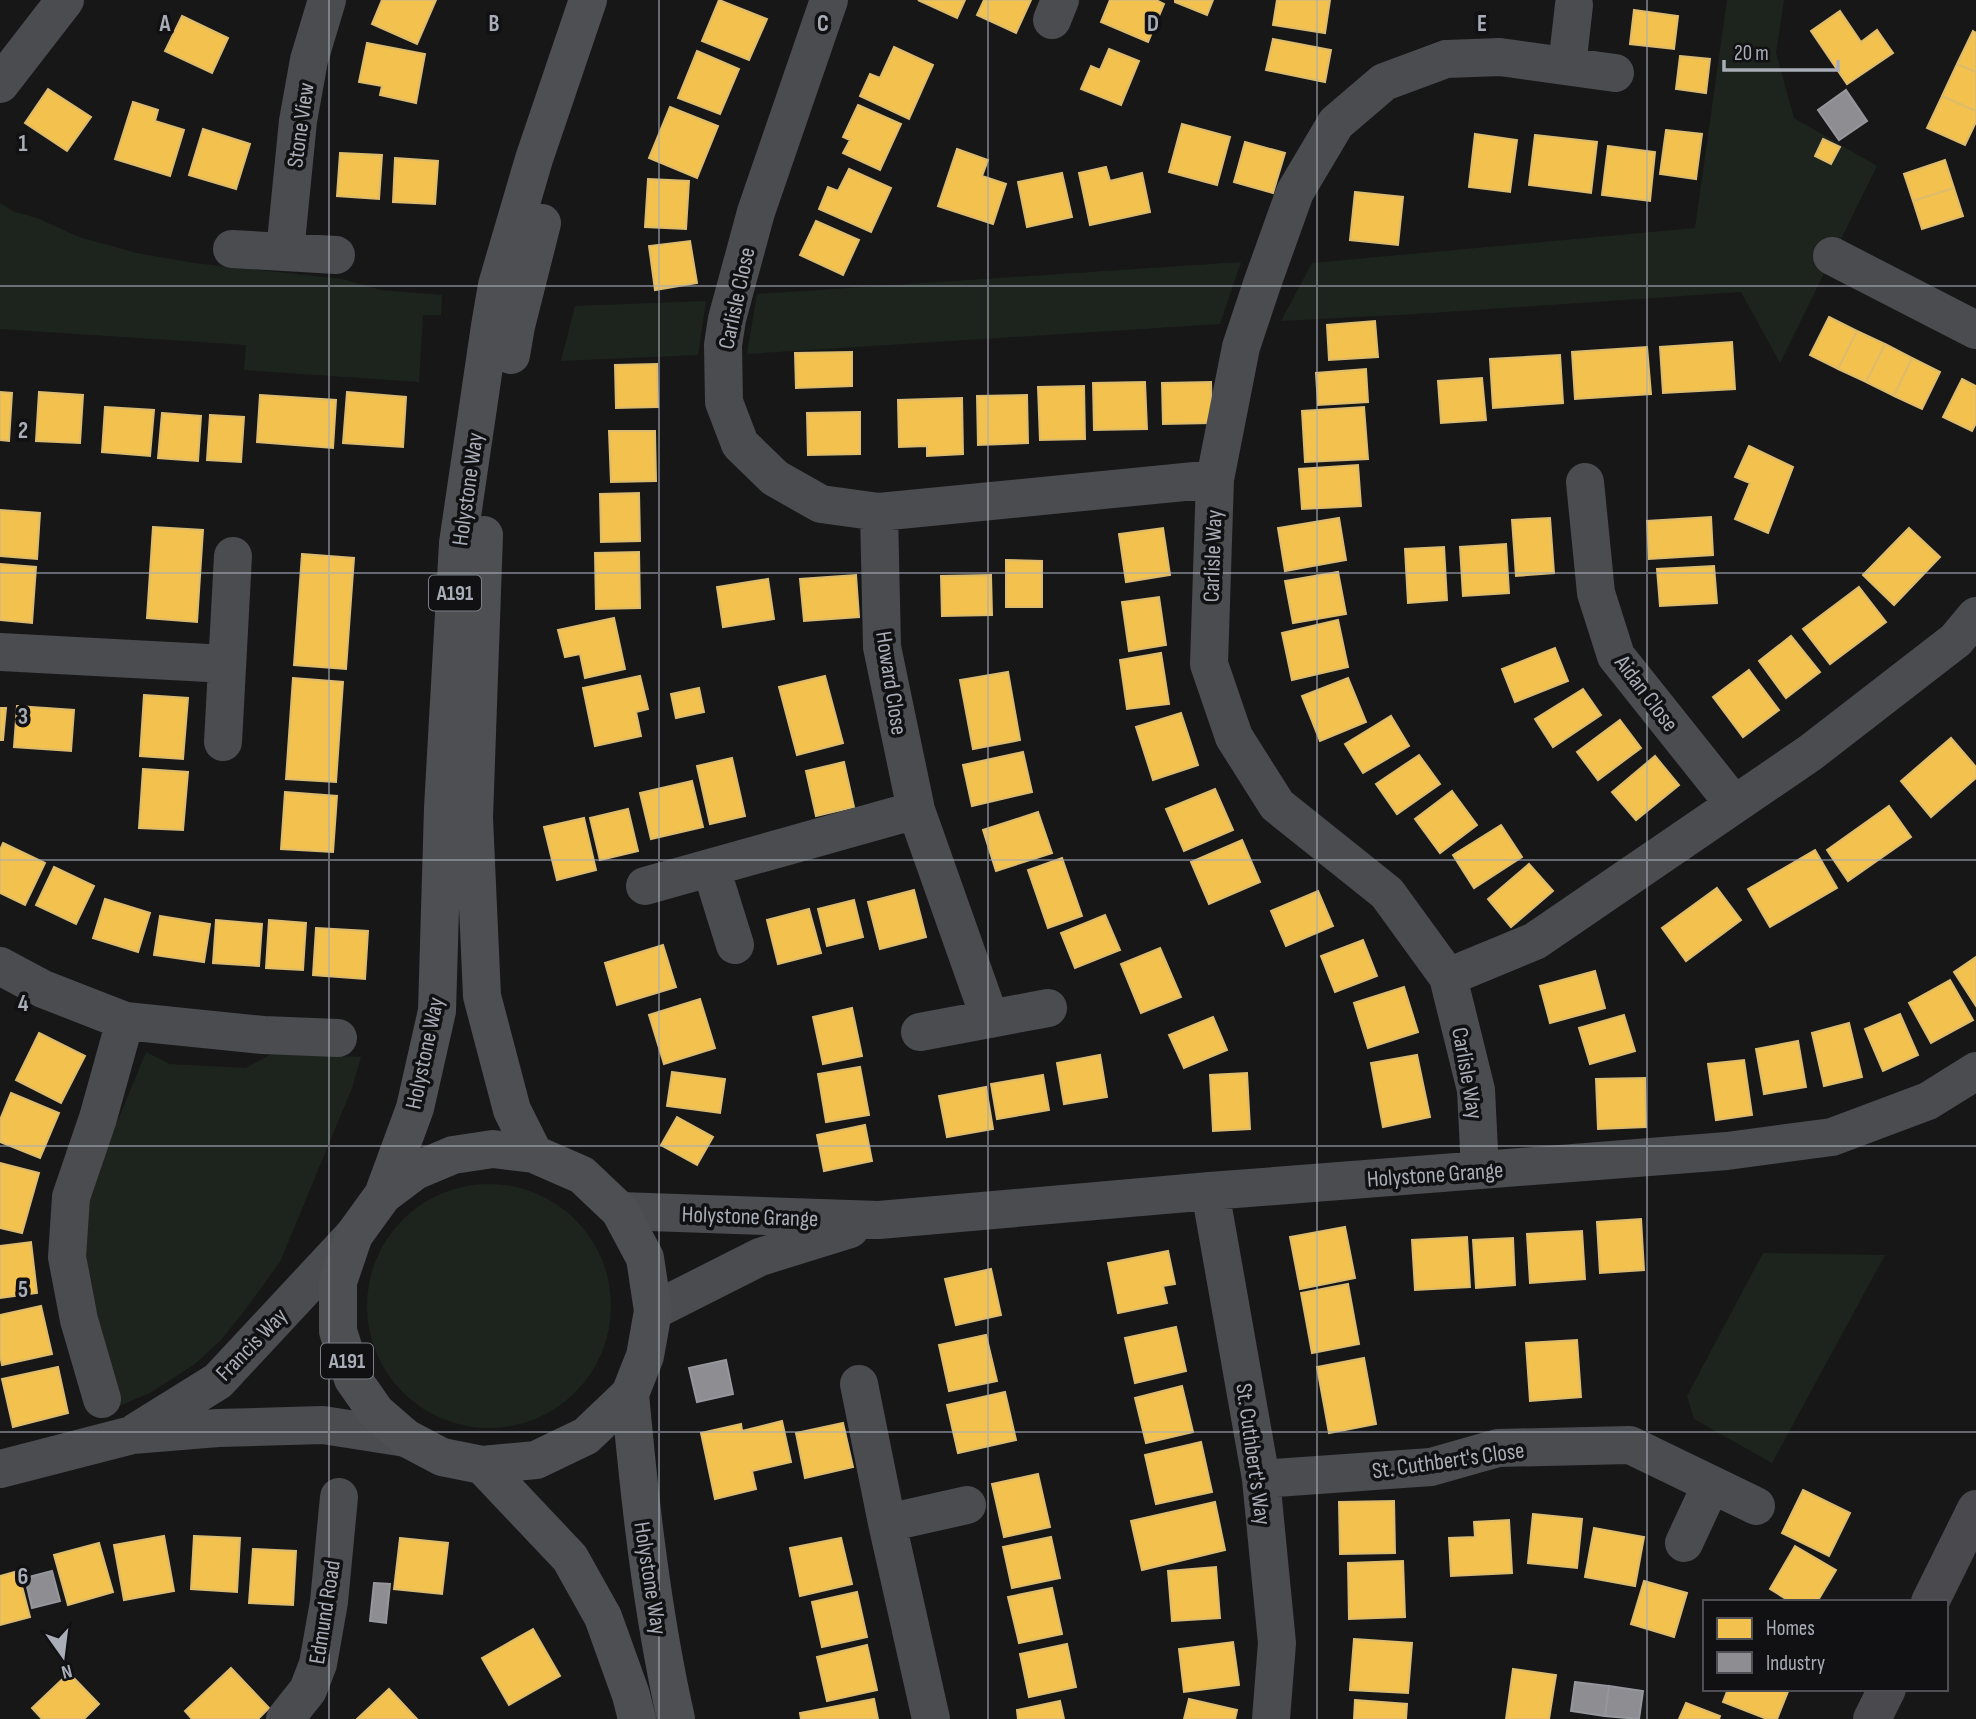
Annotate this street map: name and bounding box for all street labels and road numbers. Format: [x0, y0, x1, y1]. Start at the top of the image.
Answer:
street label: Stone View [281, 81, 321, 170]
street label: Carlisle Close [713, 245, 761, 352]
street label: Holystone Way [446, 431, 490, 547]
street label: Carlisle Way [1197, 509, 1229, 603]
road number: A191 [429, 576, 481, 610]
street label: Howard Close [869, 629, 913, 737]
street label: Aidan Close [1608, 649, 1684, 737]
street label: Holystone Way [399, 995, 451, 1112]
street label: Carlisle Way [1445, 1025, 1489, 1121]
street label: Holystone Grange [1366, 1156, 1504, 1194]
street label: Holystone Grange [681, 1201, 819, 1233]
street label: Francis Way [210, 1302, 293, 1387]
road number: A191 [321, 1344, 373, 1378]
street label: St. Cuthbert's Way [1229, 1381, 1277, 1527]
street label: St. Cuthbert's Close [1370, 1436, 1526, 1486]
street label: Holystone Way [627, 1520, 673, 1637]
street label: Edmund Road [303, 1558, 347, 1666]

